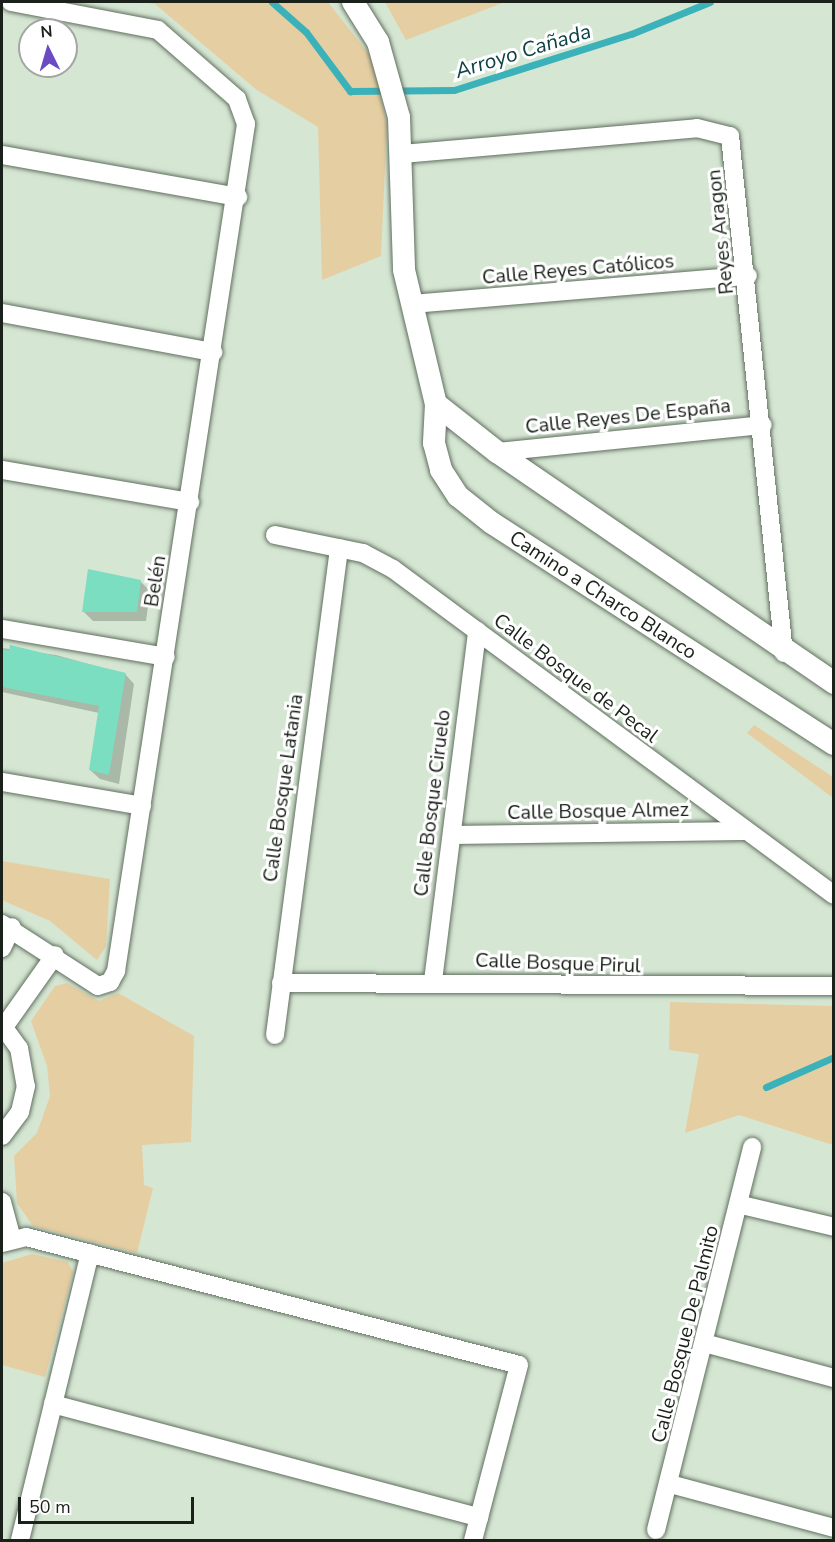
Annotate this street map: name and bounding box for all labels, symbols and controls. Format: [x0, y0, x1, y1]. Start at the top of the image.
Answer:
north arrow [18, 18, 78, 78]
water label: Arroyo Cañada [452, 18, 594, 84]
text: N [40, 21, 54, 44]
street label: Reyes Aragon [701, 168, 739, 296]
street label: Calle Reyes Católicos [481, 249, 675, 289]
street label: Calle Reyes De España [524, 393, 732, 439]
street label: Camino a Charco Blanco [505, 526, 701, 664]
street label: Belén [139, 553, 171, 609]
street label: Calle Bosque de Pecal [489, 608, 663, 748]
street label: Calle Bosque Latania [258, 692, 308, 884]
street label: Calle Bosque Ciruelo [409, 708, 455, 898]
street label: Calle Bosque Almez [507, 797, 689, 825]
street label: Calle Bosque Pirul [475, 948, 641, 978]
street label: Calle Bosque De Palmito [646, 1223, 724, 1445]
scale bar [21, 1485, 196, 1523]
text: 50 m [29, 1495, 71, 1519]

